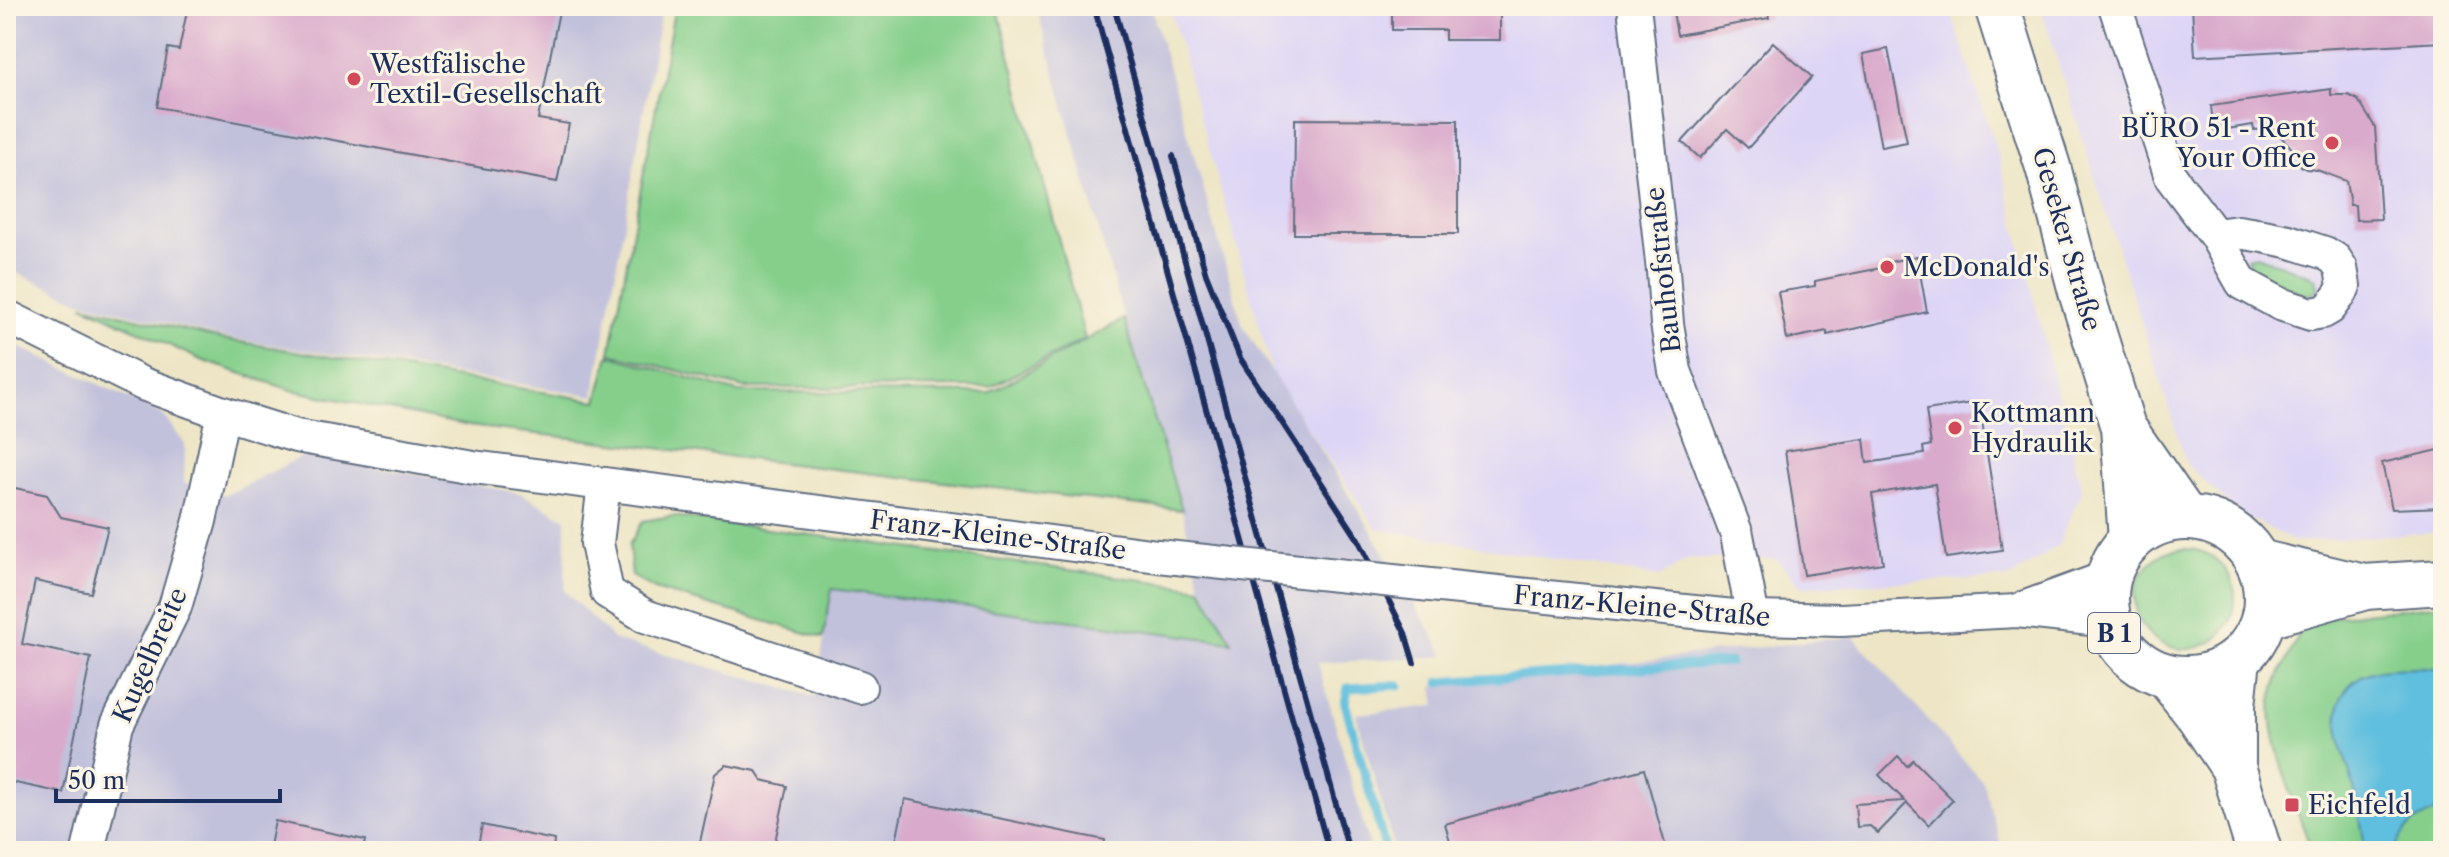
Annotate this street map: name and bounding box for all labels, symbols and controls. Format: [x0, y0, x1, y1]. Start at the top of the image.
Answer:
place label: Westfälische Textil-Gesellschaft [369, 48, 602, 110]
marker: Westfälische Textil-Gesellschaft [345, 70, 363, 88]
place label: BÜRO 51 - Rent Your Office [2121, 112, 2317, 174]
marker: BÜRO 51 - Rent Your Office [2323, 134, 2341, 152]
street label: Geseker Straße [2026, 144, 2108, 334]
street label: Bauhofstraße [1638, 185, 1688, 355]
place label: McDonald's [1903, 251, 2050, 283]
marker: McDonald's [1878, 258, 1896, 276]
place label: Kottmann Hydraulik [1971, 397, 2095, 459]
marker: Kottmann Hydraulik [1946, 419, 1964, 437]
street label: Franz-Kleine-Straße [868, 503, 1128, 567]
street label: Franz-Kleine-Straße [1512, 579, 1772, 633]
street label: Kugelbreite [106, 582, 194, 728]
road number: B 1 [2088, 613, 2140, 653]
scale bar [56, 753, 280, 803]
text: 50 m [68, 766, 125, 795]
place label: Eichfeld [2308, 789, 2411, 821]
marker: Eichfeld [2283, 796, 2301, 814]

